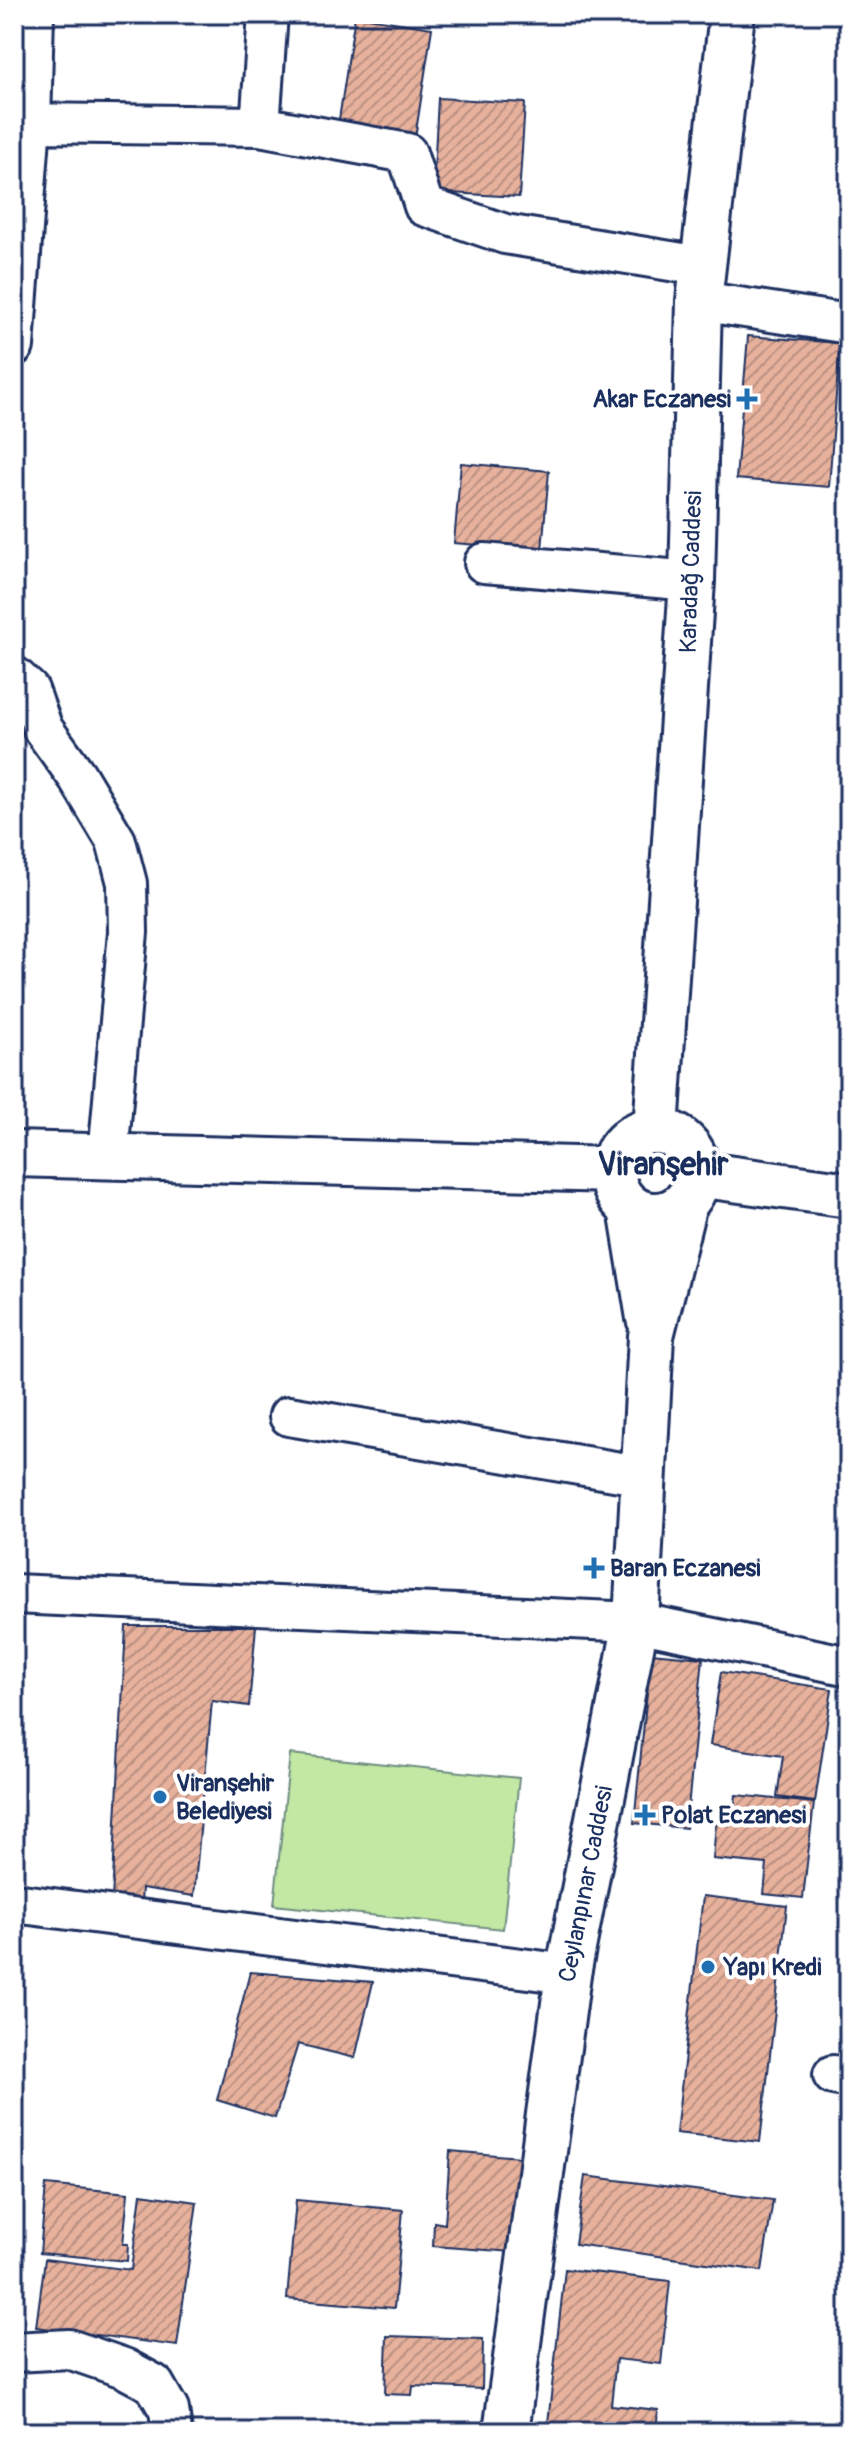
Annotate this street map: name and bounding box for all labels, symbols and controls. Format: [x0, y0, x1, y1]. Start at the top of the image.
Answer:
place label: Akar Eczanesi [592, 385, 731, 414]
marker: Akar Eczanesi [738, 390, 756, 408]
street label: Karadağ Caddesi [674, 490, 708, 654]
district label: Viranşehir [598, 1145, 729, 1185]
place label: Baran Eczanesi [610, 1554, 761, 1583]
marker: Baran Eczanesi [585, 1559, 603, 1577]
place label: Viranşehir Belediyesi [176, 1769, 275, 1826]
street label: Ceylanpınar Caddesi [553, 1783, 619, 1985]
marker: Viranşehir Belediyesi [151, 1788, 169, 1806]
place label: Polat Eczanesi [661, 1801, 806, 1830]
marker: Polat Eczanesi [636, 1806, 654, 1824]
place label: Yapı Kredi [723, 1953, 822, 1982]
marker: Yapı Kredi [699, 1958, 717, 1976]

